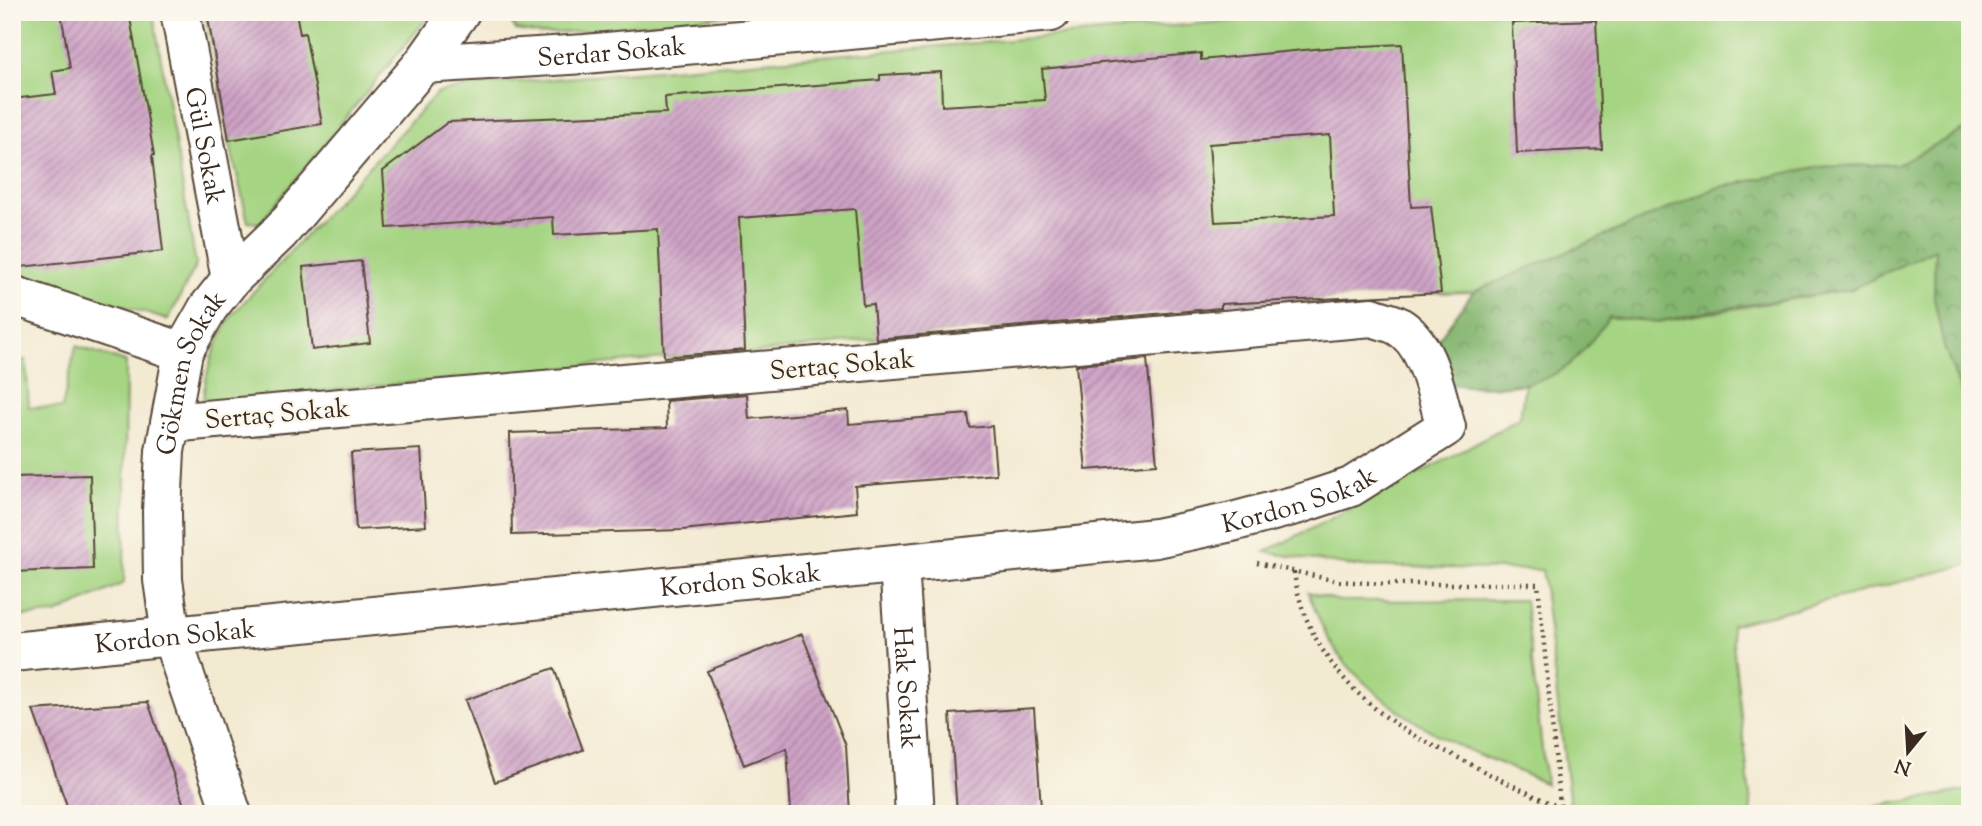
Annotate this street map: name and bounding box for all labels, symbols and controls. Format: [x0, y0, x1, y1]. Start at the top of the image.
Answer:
street label: Serdar Sokak [536, 29, 688, 78]
street label: Gül Sokak [174, 84, 232, 208]
street label: Gökmen Sokak [149, 283, 236, 458]
street label: Sertaç Sokak [768, 342, 916, 391]
street label: Sertaç Sokak [203, 391, 351, 440]
street label: Kordon Sokak [1219, 459, 1385, 545]
street label: Kordon Sokak [659, 556, 823, 608]
street label: Kordon Sokak [93, 612, 257, 665]
street label: Hak Sokak [882, 626, 927, 750]
north arrow [1874, 718, 1944, 788]
text: N [1892, 751, 1915, 781]

